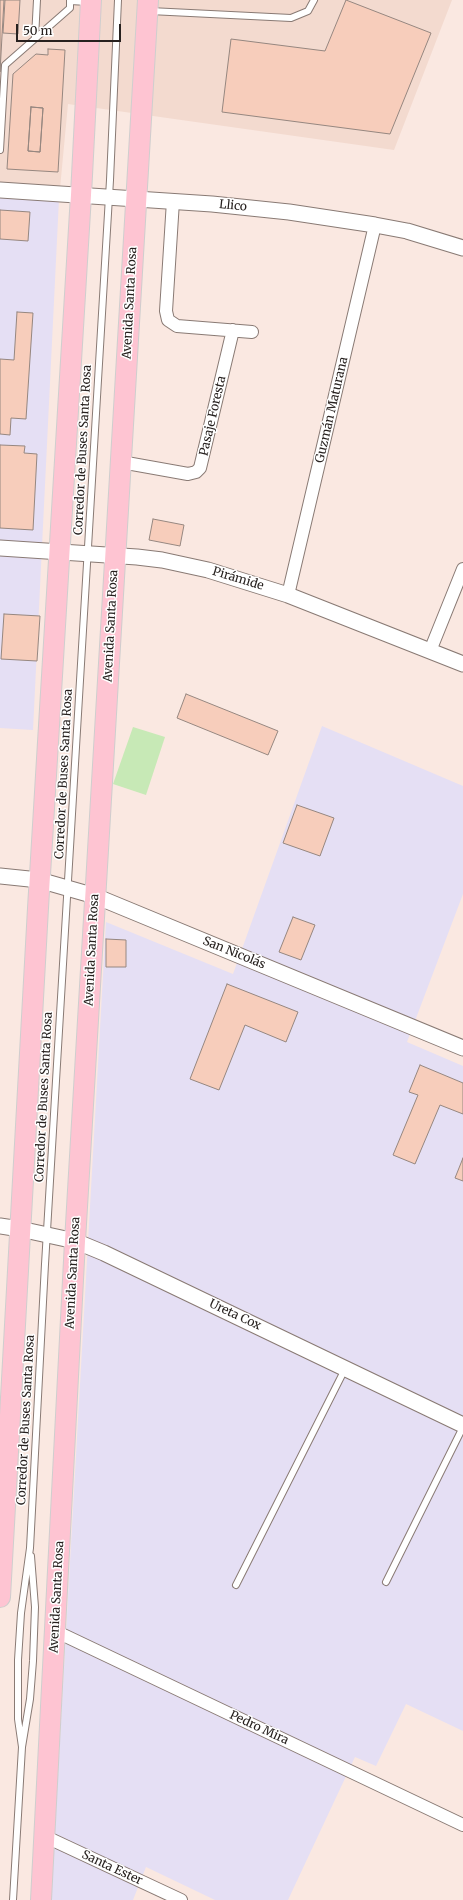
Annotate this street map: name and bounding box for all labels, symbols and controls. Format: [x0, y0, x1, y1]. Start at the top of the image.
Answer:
scale bar [18, 16, 123, 42]
text: 50 m [23, 23, 52, 38]
street label: Llico [218, 197, 248, 215]
street label: Avenida Santa Rosa [120, 246, 140, 360]
street label: Guzmán Maturana [313, 356, 351, 464]
street label: Corredor de Buses Santa Rosa [71, 365, 95, 535]
street label: Pasaje Foresta [197, 375, 229, 457]
street label: Pirámide [211, 564, 265, 594]
street label: Avenida Santa Rosa [101, 569, 121, 683]
street label: Corredor de Buses Santa Rosa [52, 689, 76, 859]
street label: Avenida Santa Rosa [82, 893, 102, 1007]
street label: San Nicolás [200, 934, 268, 972]
street label: Corredor de Buses Santa Rosa [32, 1012, 56, 1182]
street label: Avenida Santa Rosa [63, 1216, 83, 1330]
street label: Ureta Cox [207, 1297, 263, 1333]
street label: Corredor de Buses Santa Rosa [14, 1335, 38, 1505]
street label: Avenida Santa Rosa [47, 1540, 67, 1654]
street label: Pedro Mira [227, 1708, 291, 1748]
street label: Santa Ester [79, 1848, 145, 1888]

